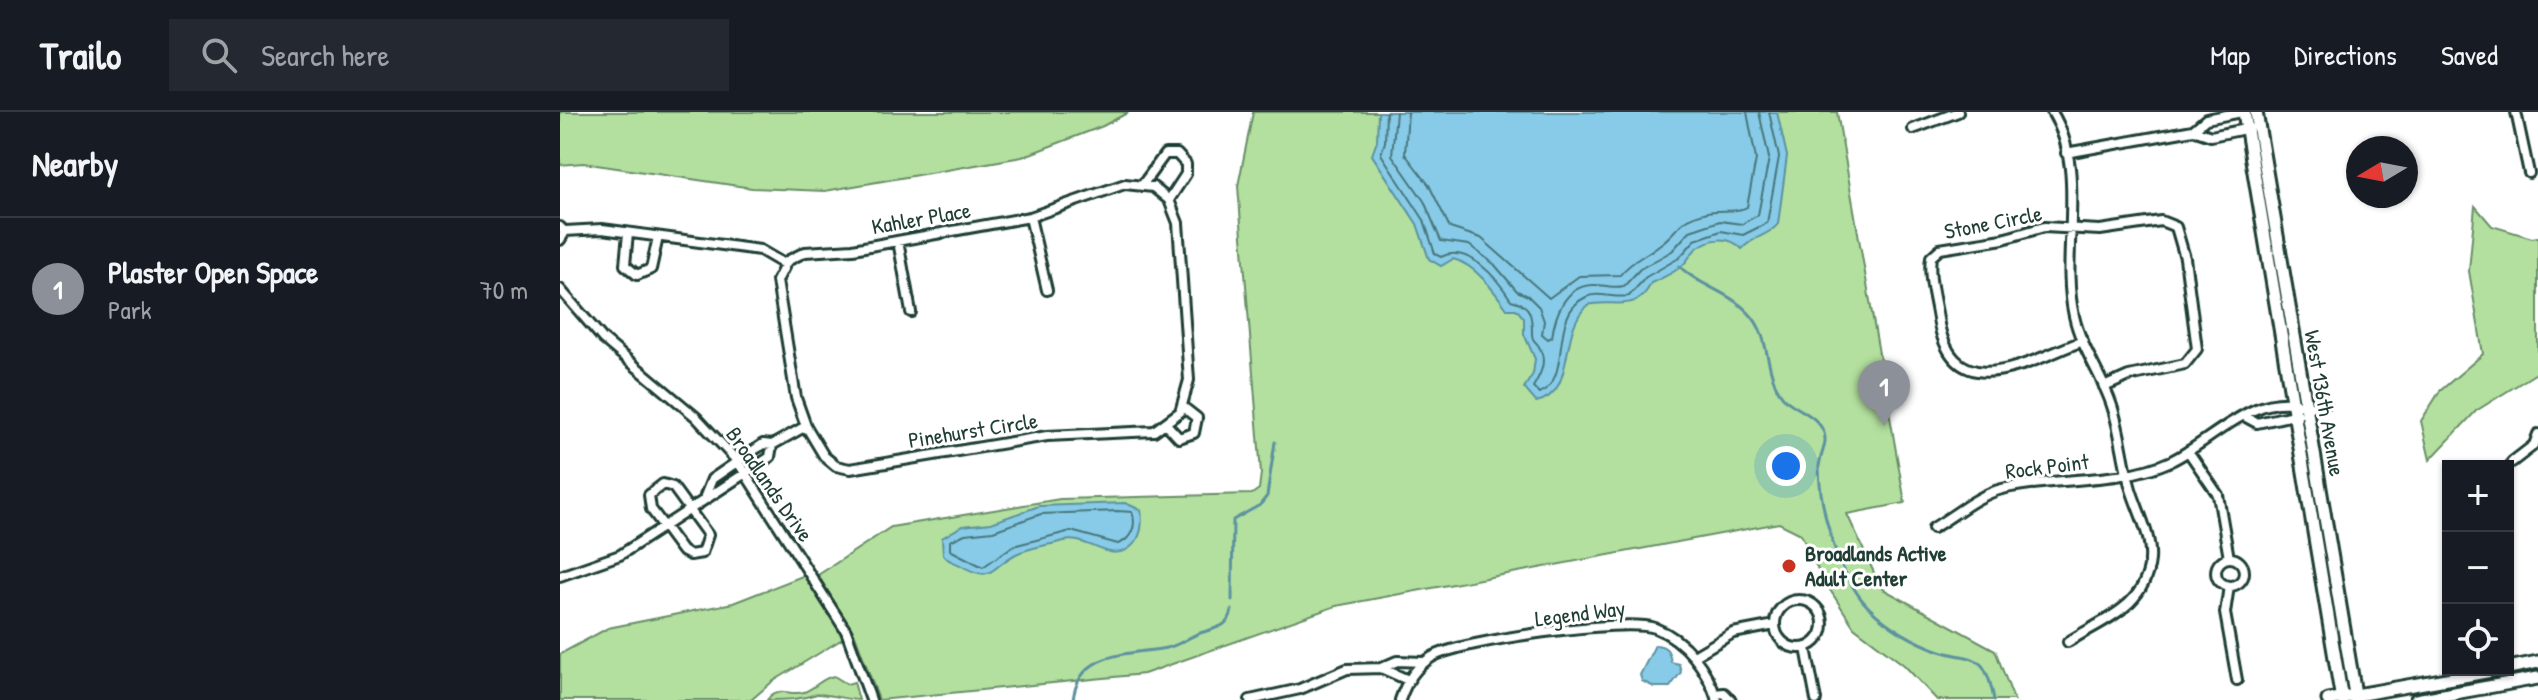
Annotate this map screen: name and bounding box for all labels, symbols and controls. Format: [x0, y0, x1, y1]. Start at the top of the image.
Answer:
search box [169, 19, 729, 91]
text: Trailo [40, 29, 121, 81]
icon: search [197, 33, 241, 77]
text: Search here [261, 35, 389, 75]
text: Map [2210, 36, 2250, 74]
text: Directions [2294, 36, 2397, 74]
text: Saved [2441, 36, 2498, 74]
north arrow [2346, 136, 2418, 208]
text: Nearby [32, 141, 118, 187]
street label: Kahler Place [869, 195, 973, 241]
street label: Stone Circle [1942, 198, 2045, 246]
text: Plaster Open Space [108, 252, 318, 292]
text: 1 [53, 272, 63, 307]
text: 70 m [480, 272, 528, 307]
text: Park [108, 292, 152, 327]
street label: West 136th Avenue [2297, 328, 2353, 479]
pin: 1 [1858, 360, 1910, 426]
street label: Pinehurst Circle [906, 405, 1040, 455]
street label: Broadlands Drive [719, 421, 821, 548]
your location [1766, 446, 1806, 486]
street label: Rock Point [2004, 446, 2091, 486]
map controls [2442, 460, 2514, 676]
button: + [2442, 460, 2514, 532]
button: − [2442, 532, 2514, 604]
place label: Broadlands Active Adult Center [1805, 538, 1947, 593]
marker: Broadlands Active Adult Center [1780, 557, 1798, 575]
street label: Legend Way [1533, 593, 1627, 633]
button: locate [2442, 604, 2514, 676]

